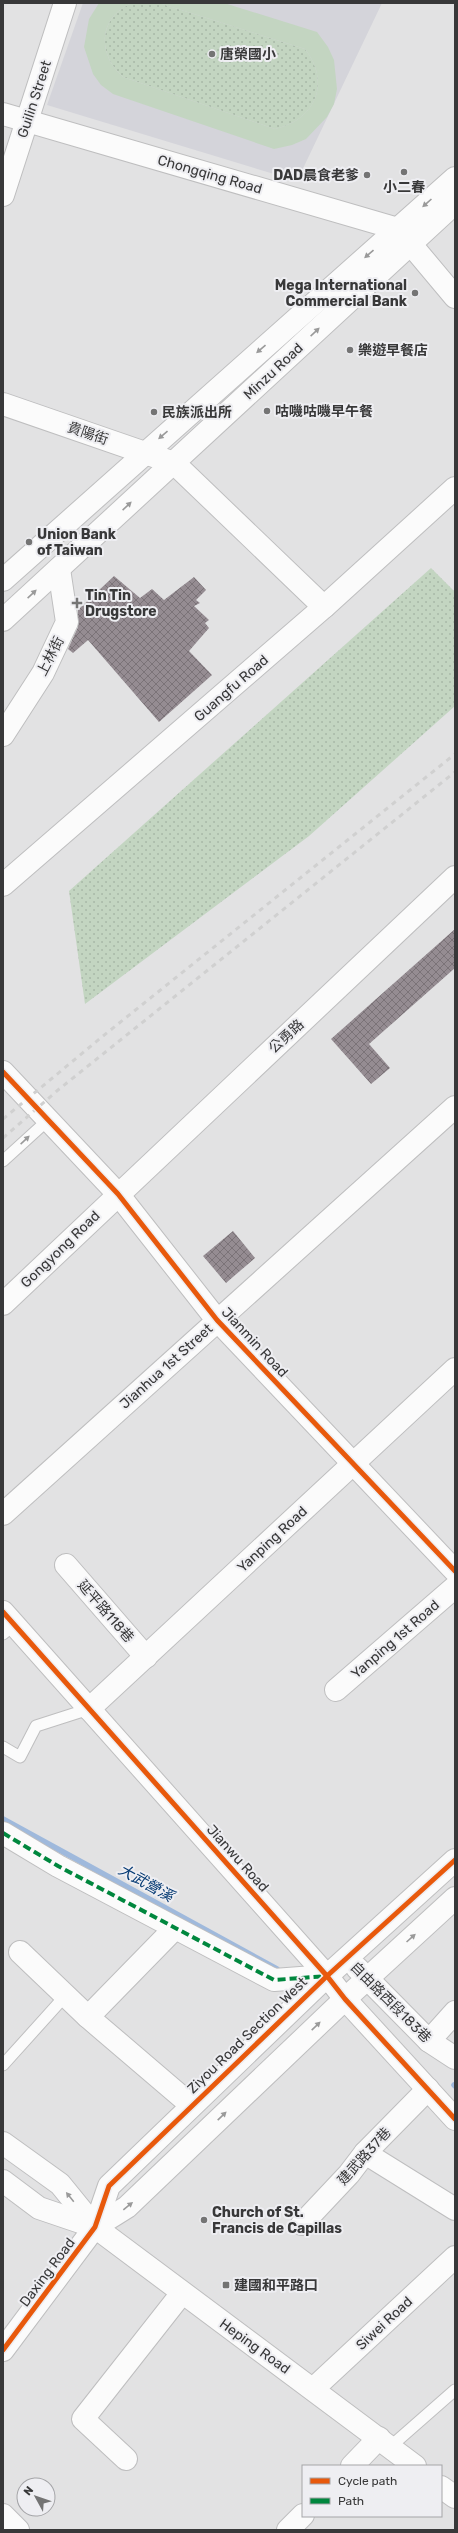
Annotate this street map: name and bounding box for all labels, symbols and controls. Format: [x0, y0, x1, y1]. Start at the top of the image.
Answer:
place label: 唐榮國小 [220, 46, 276, 63]
marker: 唐榮國小 [207, 49, 217, 59]
street label: Guilin Street [14, 58, 55, 140]
street label: Chongqing Road [156, 151, 264, 198]
place label: DAD晨食老爹 [273, 167, 359, 184]
marker: 小二春 [399, 167, 409, 177]
marker: DAD晨食老爹 [362, 170, 372, 180]
place label: 小二春 [383, 179, 425, 196]
one-way arrow [422, 198, 431, 207]
one-way arrow [364, 250, 374, 259]
place label: Mega International Commercial Bank [275, 277, 408, 310]
marker: Mega International Commercial Bank [410, 288, 420, 298]
one-way arrow [311, 328, 320, 337]
street label: Minzu Road [240, 340, 307, 403]
place label: 樂遊早餐店 [358, 342, 428, 359]
one-way arrow [256, 345, 266, 354]
marker: 樂遊早餐店 [345, 345, 355, 355]
place label: 咕嘰咕嘰早午餐 [275, 403, 373, 420]
place label: 民族派出所 [162, 404, 232, 421]
marker: 咕嘰咕嘰早午餐 [262, 406, 272, 416]
marker: 民族派出所 [149, 407, 159, 417]
street label: 貴陽街 [65, 419, 110, 448]
one-way arrow [158, 431, 168, 440]
one-way arrow [122, 501, 132, 511]
place label: Union Bank of Taiwan [37, 526, 117, 559]
marker: Union Bank of Taiwan [24, 537, 34, 547]
place label: Tin Tin Drugstore [85, 587, 157, 620]
one-way arrow [27, 590, 36, 599]
marker: Tin Tin Drugstore [72, 598, 82, 608]
street label: 上林街 [33, 634, 68, 679]
street label: Guangfu Road [191, 651, 272, 725]
street label: 公勇路 [265, 1016, 307, 1057]
one-way arrow [20, 1136, 30, 1145]
street label: Gongyong Road [17, 1207, 103, 1291]
street label: Jianmin Road [218, 1304, 291, 1381]
street label: Jianhua 1st Street [116, 1320, 217, 1413]
street label: Yanping Road [234, 1503, 311, 1576]
street label: 延平路118巷 [74, 1577, 137, 1646]
street label: Yanping 1st Road [348, 1597, 443, 1682]
street label: Jianwu Road [203, 1821, 272, 1895]
water label: 大武營溪 [115, 1861, 178, 1906]
one-way arrow [406, 1933, 416, 1943]
street label: 自由路西段183巷 [347, 1958, 435, 2046]
street label: Ziyou Road Section West [184, 1973, 311, 2097]
one-way arrow [311, 2022, 321, 2031]
one-way arrow [217, 2111, 227, 2121]
street label: 建武路37巷 [334, 2124, 395, 2189]
one-way arrow [66, 2191, 75, 2202]
one-way arrow [122, 2201, 133, 2210]
place label: Church of St. Francis de Capillas [212, 2204, 342, 2237]
marker: Church of St. Francis de Capillas [199, 2215, 209, 2225]
street label: Daxing Road [16, 2235, 79, 2310]
place label: 建國和平路口 [234, 2277, 318, 2294]
marker: 建國和平路口 [221, 2280, 231, 2290]
street label: Siwei Road [353, 2293, 416, 2354]
street label: Heping Road [216, 2315, 293, 2378]
legend [302, 2465, 442, 2517]
text: Cycle path [338, 2474, 397, 2488]
north arrow [16, 2477, 56, 2517]
text: N [21, 2484, 36, 2498]
text: Path [338, 2494, 364, 2508]

